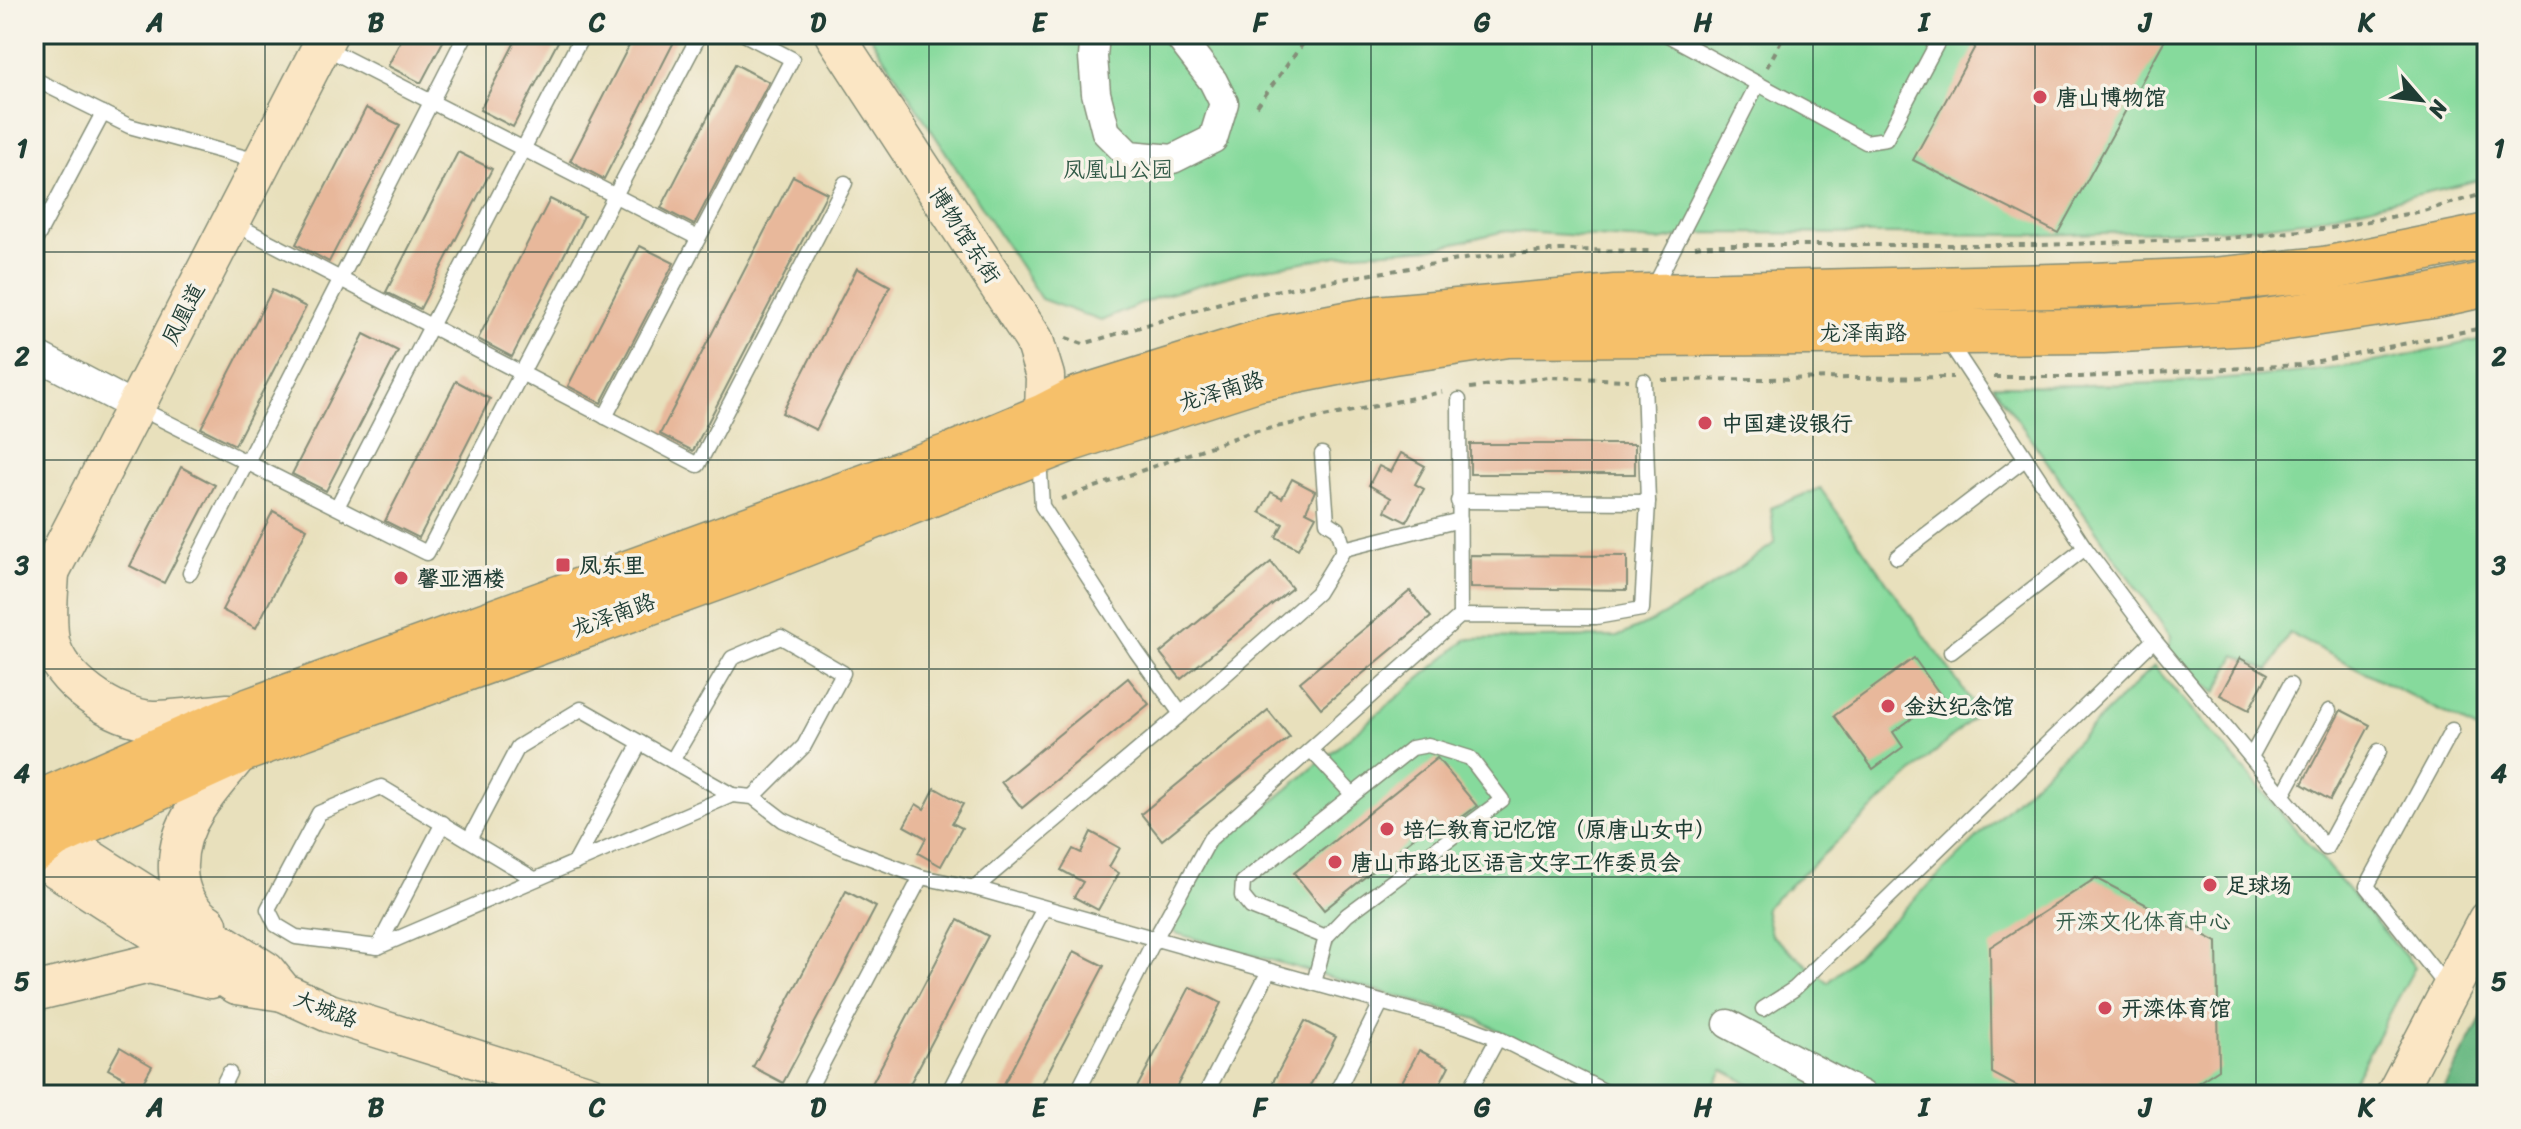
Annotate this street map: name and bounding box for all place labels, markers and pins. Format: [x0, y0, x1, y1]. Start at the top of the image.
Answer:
place label: 唐山博物馆 [2056, 78, 2166, 117]
marker: 唐山博物馆 [2031, 88, 2049, 106]
place label: 中国建设银行 [1721, 404, 1853, 443]
marker: 中国建设银行 [1696, 414, 1714, 432]
place label: 凤东里 [579, 546, 645, 585]
marker: 凤东里 [554, 556, 572, 574]
place label: 馨亚酒楼 [417, 559, 505, 598]
marker: 馨亚酒楼 [392, 569, 410, 587]
place label: 金达纪念馆 [1904, 687, 2014, 726]
marker: 金达纪念馆 [1879, 697, 1897, 715]
place label: 培仁教育记忆馆 （原唐山女中） [1403, 810, 1717, 849]
marker: 培仁教育记忆馆 （原唐山女中） [1378, 820, 1396, 838]
place label: 唐山市路北区语言文字工作委员会 [1351, 843, 1681, 882]
marker: 唐山市路北区语言文字工作委员会 [1326, 853, 1344, 871]
place label: 足球场 [2226, 866, 2292, 905]
marker: 足球场 [2201, 876, 2219, 894]
place label: 开滦体育馆 [2121, 989, 2231, 1028]
marker: 开滦体育馆 [2096, 999, 2114, 1017]

